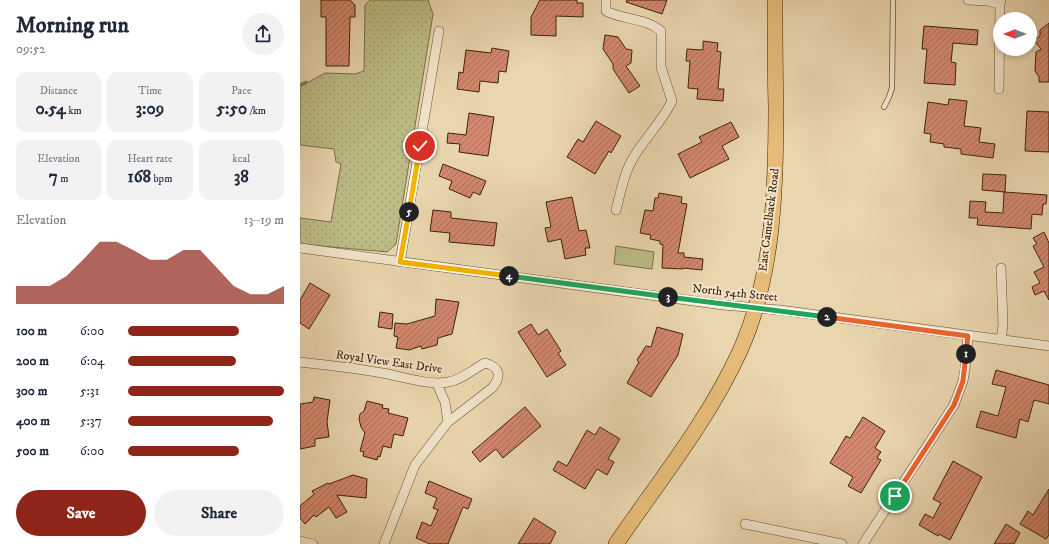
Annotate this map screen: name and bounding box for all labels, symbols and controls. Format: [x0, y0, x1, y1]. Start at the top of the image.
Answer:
text: Morning run [16, 12, 129, 39]
north arrow [993, 12, 1037, 56]
map controls [993, 12, 1037, 56]
button: share [242, 13, 284, 55]
text: 09:52 [16, 41, 46, 57]
text: Distance [40, 84, 78, 98]
text: Time [138, 84, 162, 98]
text: Pace [231, 84, 252, 98]
text: 0.54 [35, 98, 66, 120]
text: 3:09 [136, 98, 164, 120]
text: 5:50 [217, 98, 247, 120]
text: km [66, 104, 82, 118]
text: /km [247, 104, 266, 118]
pin [403, 129, 437, 163]
icon: check [409, 135, 431, 157]
text: Elevation [37, 152, 80, 166]
text: Heart rate [127, 152, 173, 166]
text: kcal [232, 152, 250, 166]
text: 7 [49, 166, 58, 188]
text: 168 [128, 166, 151, 188]
text: 38 [234, 166, 249, 188]
street label: East Camelback Road [755, 168, 783, 272]
text: m [58, 172, 68, 186]
text: bpm [151, 172, 172, 186]
pin: 5 [399, 202, 419, 222]
text: 5 [406, 205, 412, 219]
text: Elevation [16, 212, 66, 228]
text: 13–19 m [244, 212, 284, 228]
pin: 4 [499, 266, 519, 286]
text: 4 [506, 269, 512, 283]
street label: North 54th Street [691, 281, 779, 305]
pin: 3 [658, 287, 678, 307]
text: 3 [666, 290, 670, 304]
pin: 2 [817, 307, 837, 327]
text: 2 [824, 310, 830, 324]
text: 100 m [16, 323, 47, 339]
text: 6:00 [80, 323, 104, 339]
pin: 1 [956, 344, 976, 364]
street label: Royal View East Drive [335, 347, 443, 377]
text: 1 [964, 347, 968, 361]
text: 200 m [16, 353, 49, 369]
text: 6:04 [80, 353, 105, 369]
text: 300 m [16, 383, 47, 399]
text: 5:31 [80, 383, 99, 399]
text: 400 m [16, 413, 50, 429]
text: 5:37 [80, 413, 102, 429]
text: 500 m [16, 443, 49, 459]
text: 6:00 [80, 443, 104, 459]
pin [878, 479, 912, 513]
icon: arrive [884, 485, 906, 507]
button: Save [16, 490, 146, 536]
button: Share [154, 490, 284, 536]

